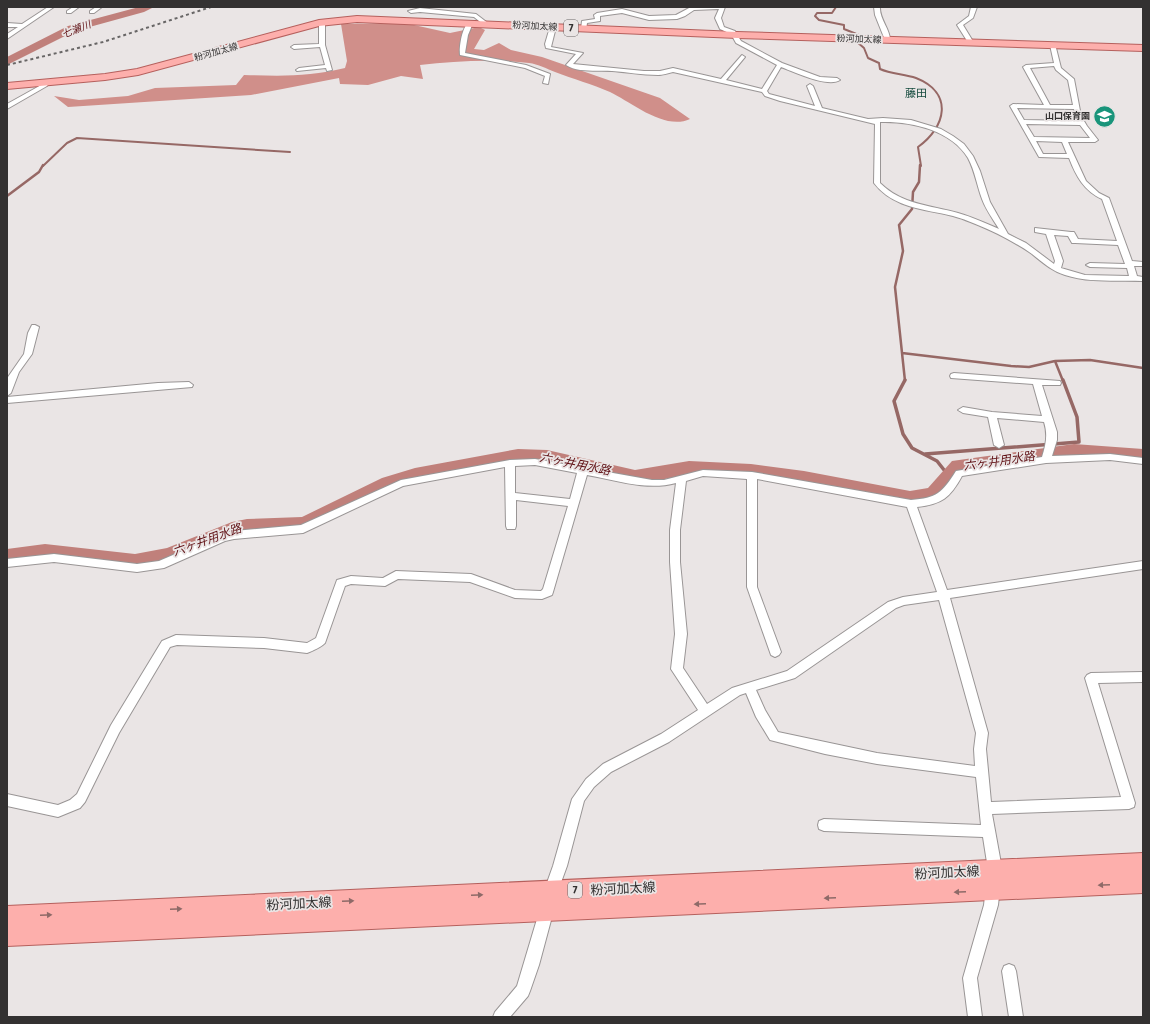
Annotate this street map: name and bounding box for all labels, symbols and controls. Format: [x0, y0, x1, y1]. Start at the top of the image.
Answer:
water label: 七瀬川 [60, 18, 93, 41]
street label: 粉河加太線 [512, 20, 559, 32]
road number: 7 [564, 20, 578, 36]
street label: 粉河加太線 [836, 33, 883, 45]
street label: 粉河加太線 [193, 41, 240, 63]
district label: 藤田 [905, 87, 927, 100]
school or university icon: 山口保育園 [1092, 103, 1118, 129]
place label: 山口保育園 [1045, 111, 1090, 121]
water label: 六ヶ井用水路 [962, 449, 1037, 473]
water label: 六ヶ井用水路 [538, 450, 613, 478]
water label: 六ヶ井用水路 [171, 521, 244, 559]
street label: 粉河加太線 [914, 863, 980, 882]
street label: 粉河加太線 [590, 879, 656, 898]
road number: 7 [568, 882, 582, 898]
one-way arrow [1098, 882, 1110, 889]
one-way arrow [953, 889, 966, 895]
one-way arrow [471, 891, 483, 898]
street label: 粉河加太線 [266, 894, 332, 913]
one-way arrow [823, 895, 836, 901]
one-way arrow [342, 897, 354, 904]
one-way arrow [694, 900, 706, 907]
one-way arrow [170, 905, 182, 912]
one-way arrow [40, 912, 53, 918]

